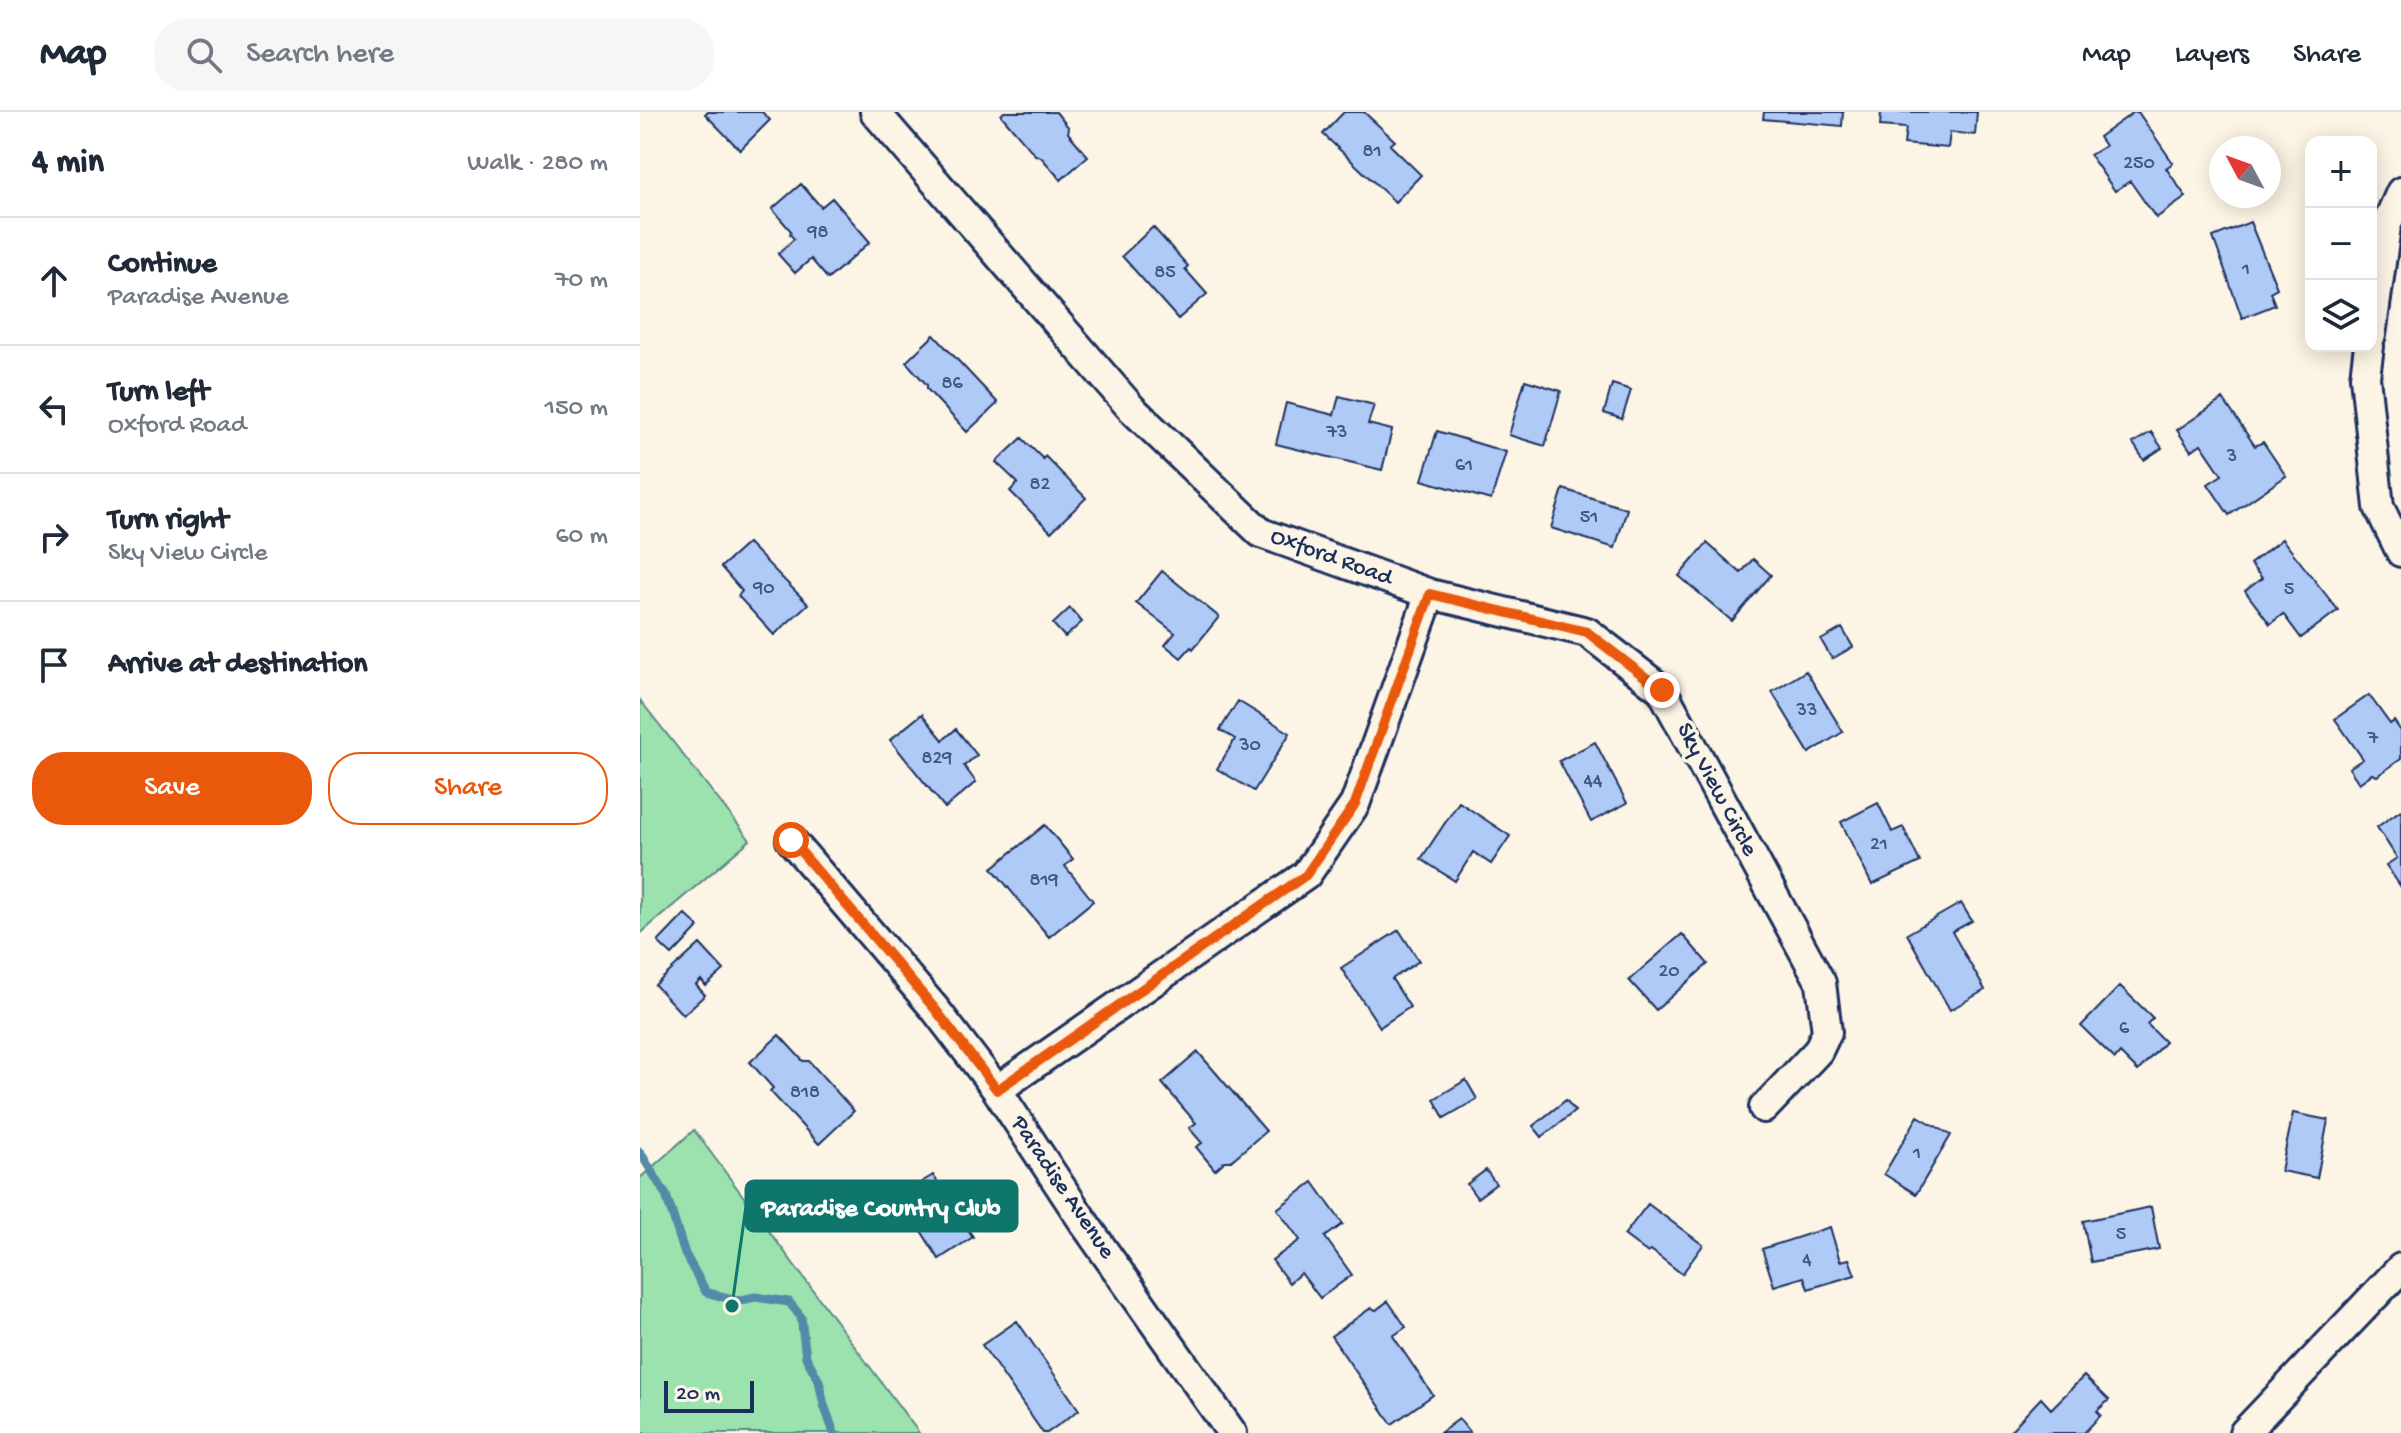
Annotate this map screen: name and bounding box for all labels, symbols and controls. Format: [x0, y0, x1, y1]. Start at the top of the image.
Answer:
search box [154, 19, 714, 91]
text: Map [40, 33, 106, 77]
icon: search [182, 33, 226, 77]
text: Search here [246, 38, 394, 73]
text: Map [2082, 39, 2131, 72]
text: Layers [2175, 39, 2249, 72]
text: Share [2293, 39, 2361, 72]
north arrow [2209, 136, 2281, 208]
map controls [2305, 136, 2377, 352]
button: + [2305, 136, 2377, 208]
house number: 81 [1362, 141, 1382, 164]
text: 4 min [32, 144, 104, 184]
text: Walk · 280 m [467, 149, 608, 180]
house number: 250 [2123, 153, 2155, 176]
button: − [2305, 208, 2377, 280]
house number: 98 [807, 222, 829, 245]
text: Continue [108, 248, 217, 283]
icon: ahead [32, 259, 76, 303]
house number: 1 [2241, 259, 2250, 282]
house number: 85 [1154, 262, 1176, 285]
text: 70 m [555, 266, 608, 297]
button: layers [2305, 280, 2377, 352]
text: Paradise Avenue [108, 283, 289, 314]
house number: 86 [941, 373, 963, 396]
text: Turn left [108, 376, 209, 411]
icon: left [32, 387, 76, 431]
text: 150 m [544, 394, 608, 425]
text: Oxford Road [108, 411, 246, 442]
house number: 73 [1326, 422, 1347, 445]
house number: 3 [2226, 446, 2237, 469]
house number: 61 [1455, 455, 1473, 478]
house number: 82 [1030, 474, 1051, 497]
text: Turn right [108, 504, 228, 539]
house number: 51 [1580, 507, 1598, 530]
icon: right [32, 515, 76, 559]
text: 60 m [555, 522, 608, 553]
street label: Oxford Road [1266, 523, 1398, 594]
text: Sky View Circle [108, 539, 267, 570]
house number: 90 [752, 578, 775, 601]
house number: 5 [2284, 579, 2294, 602]
icon: arrive [32, 643, 76, 687]
text: Arrive at destination [108, 648, 368, 683]
route end [1644, 672, 1680, 708]
house number: 33 [1796, 700, 1817, 723]
street label: Sky View Circle [1669, 718, 1764, 862]
house number: 7 [2367, 728, 2379, 751]
house number: 30 [1238, 735, 1261, 758]
house number: 829 [922, 748, 952, 771]
button: Save [32, 752, 312, 825]
button: Share [328, 752, 608, 825]
house number: 44 [1584, 771, 1603, 794]
route start [773, 822, 809, 858]
house number: 21 [1870, 834, 1888, 857]
house number: 819 [1029, 870, 1059, 893]
house number: 20 [1658, 961, 1680, 984]
house number: 6 [2119, 1018, 2130, 1041]
house number: 818 [790, 1082, 820, 1105]
street label: Paradise Avenue [1003, 1110, 1121, 1266]
house number: 1 [1912, 1143, 1921, 1166]
callout: Paradise Country Club [746, 1181, 1017, 1231]
text: Paradise Country Club [759, 1195, 1001, 1226]
house number: 5 [2116, 1224, 2126, 1247]
house number: 4 [1802, 1250, 1812, 1273]
scale bar [664, 1377, 754, 1413]
text: 20 m [676, 1382, 720, 1408]

